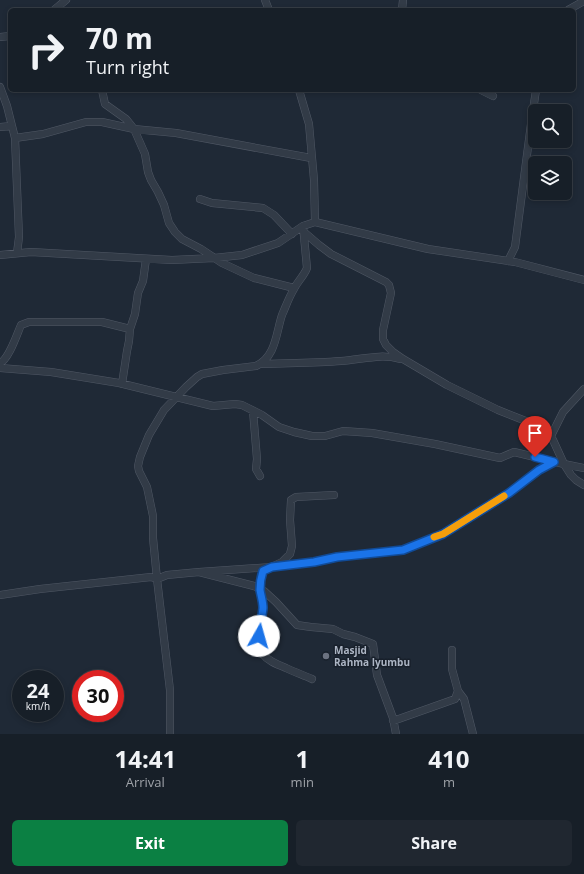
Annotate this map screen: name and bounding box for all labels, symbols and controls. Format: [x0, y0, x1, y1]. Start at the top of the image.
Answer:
text: 70 m [86, 19, 153, 57]
icon: right [20, 24, 72, 76]
text: Turn right [86, 55, 169, 79]
map controls [528, 104, 572, 200]
button: search [528, 104, 572, 148]
button: layers [528, 156, 572, 200]
pin [518, 416, 552, 457]
icon: arrive [524, 422, 546, 444]
position arrow [238, 615, 280, 657]
place label: Masjid Rahma Iyumbu [334, 643, 410, 669]
marker: Masjid Rahma Iyumbu [321, 651, 331, 661]
speed limit sign: 30 [72, 670, 124, 722]
text: 24 [27, 677, 49, 704]
text: km/h [26, 699, 50, 713]
text: 14:41 [114, 742, 176, 775]
text: 1 [295, 742, 309, 775]
text: 410 [428, 742, 470, 775]
text: Arrival [126, 773, 165, 791]
text: min [291, 773, 314, 791]
text: m [443, 773, 455, 791]
button: Exit [12, 820, 288, 866]
button: Share [296, 820, 572, 866]

